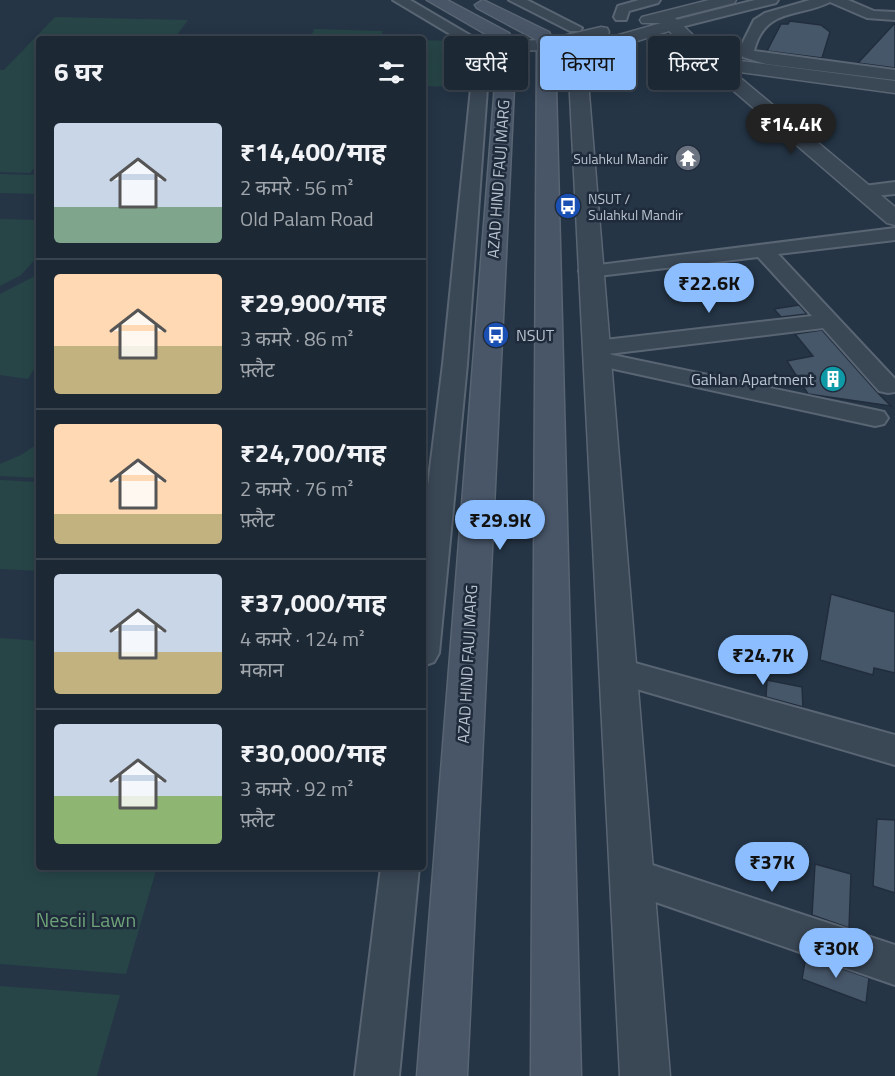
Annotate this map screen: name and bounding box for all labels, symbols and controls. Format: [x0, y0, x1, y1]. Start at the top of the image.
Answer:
chip: खरीदें [444, 36, 528, 90]
chip: किराया [540, 36, 636, 90]
chip: फ़िल्टर [648, 36, 740, 90]
text: 6 घर [54, 52, 103, 91]
icon: filters [375, 56, 408, 89]
street label: AZAD HIND FAUJ MARG [480, 99, 516, 259]
pin: ₹14.4K [742, 104, 840, 155]
text: ₹14.4K [760, 108, 822, 139]
text: ₹14,400/माह [240, 132, 386, 171]
temple icon: Sulahkul Mandir [673, 143, 703, 173]
icon: home [102, 147, 174, 219]
place label: Sulahkul Mandir [573, 148, 668, 169]
text: 2 कमरे · 56 m² [240, 172, 353, 203]
place label: NSUT / Sulahkul Mandir [588, 188, 683, 225]
bus stop icon: NSUT / Sulahkul Mandir [553, 191, 583, 221]
text: Old Palam Road [240, 203, 374, 234]
pin: ₹22.6K [660, 263, 758, 314]
text: ₹22.6K [678, 267, 740, 298]
text: ₹29,900/माह [240, 283, 386, 322]
icon: home [102, 298, 174, 370]
bus stop icon: NSUT [481, 320, 511, 350]
text: 3 कमरे · 86 m² [240, 323, 353, 354]
place label: NSUT [516, 323, 555, 347]
text: फ़्लैट [240, 354, 275, 385]
building icon: Gahlan Apartment [818, 364, 848, 394]
place label: Gahlan Apartment [691, 367, 814, 391]
text: ₹24,700/माह [240, 433, 386, 472]
icon: home [102, 448, 174, 520]
text: 2 कमरे · 76 m² [240, 473, 353, 504]
pin: ₹29.9K [451, 500, 549, 551]
text: फ़्लैट [240, 504, 275, 535]
text: ₹29.9K [469, 504, 531, 535]
text: ₹37,000/माह [240, 583, 386, 622]
street label: AZAD HIND FAUJ MARG [451, 584, 483, 744]
icon: home [102, 598, 174, 670]
text: 4 कमरे · 124 m² [240, 623, 365, 654]
pin: ₹24.7K [714, 635, 812, 686]
text: ₹24.7K [732, 639, 794, 670]
text: मकान [240, 654, 284, 685]
text: ₹30,000/माह [240, 733, 386, 772]
icon: home [102, 748, 174, 820]
text: 3 कमरे · 92 m² [240, 773, 353, 804]
text: फ़्लैट [240, 804, 275, 835]
pin: ₹37K [736, 842, 808, 893]
text: ₹37K [749, 846, 795, 877]
park label: Nescii Lawn [36, 904, 136, 935]
pin: ₹30K [800, 928, 872, 979]
text: ₹30K [813, 932, 859, 963]

